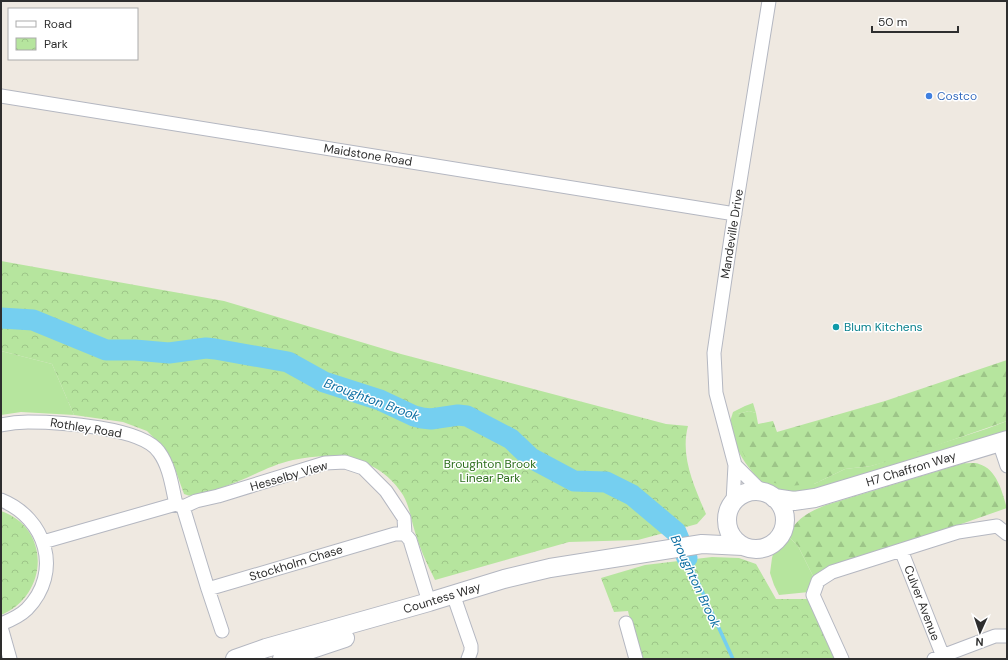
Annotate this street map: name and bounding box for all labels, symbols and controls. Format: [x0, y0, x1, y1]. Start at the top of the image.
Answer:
legend [8, 8, 138, 60]
scale bar [872, 8, 958, 34]
text: 50 m [878, 14, 907, 30]
text: Road [44, 16, 72, 32]
text: Park [44, 36, 68, 52]
place label: Costco [937, 88, 977, 104]
marker: Costco [924, 91, 934, 101]
street label: Maidstone Road [323, 140, 413, 170]
street label: Mandeville Drive [717, 188, 747, 280]
place label: Blum Kitchens [844, 319, 923, 335]
marker: Blum Kitchens [831, 322, 841, 332]
water label: Broughton Brook [322, 374, 422, 425]
street label: Rothley Road [49, 414, 123, 442]
street label: H7 Chaffron Way [864, 448, 958, 490]
park label: Broughton Brook Linear Park [444, 456, 536, 486]
street label: Hesselby View [248, 457, 330, 495]
water label: Broughton Brook [667, 532, 725, 631]
street label: Stockholm Chase [247, 541, 345, 585]
street label: Culver Avenue [900, 563, 944, 643]
street label: Countess Way [401, 579, 483, 617]
north arrow [960, 612, 1000, 652]
text: N [975, 635, 984, 649]

